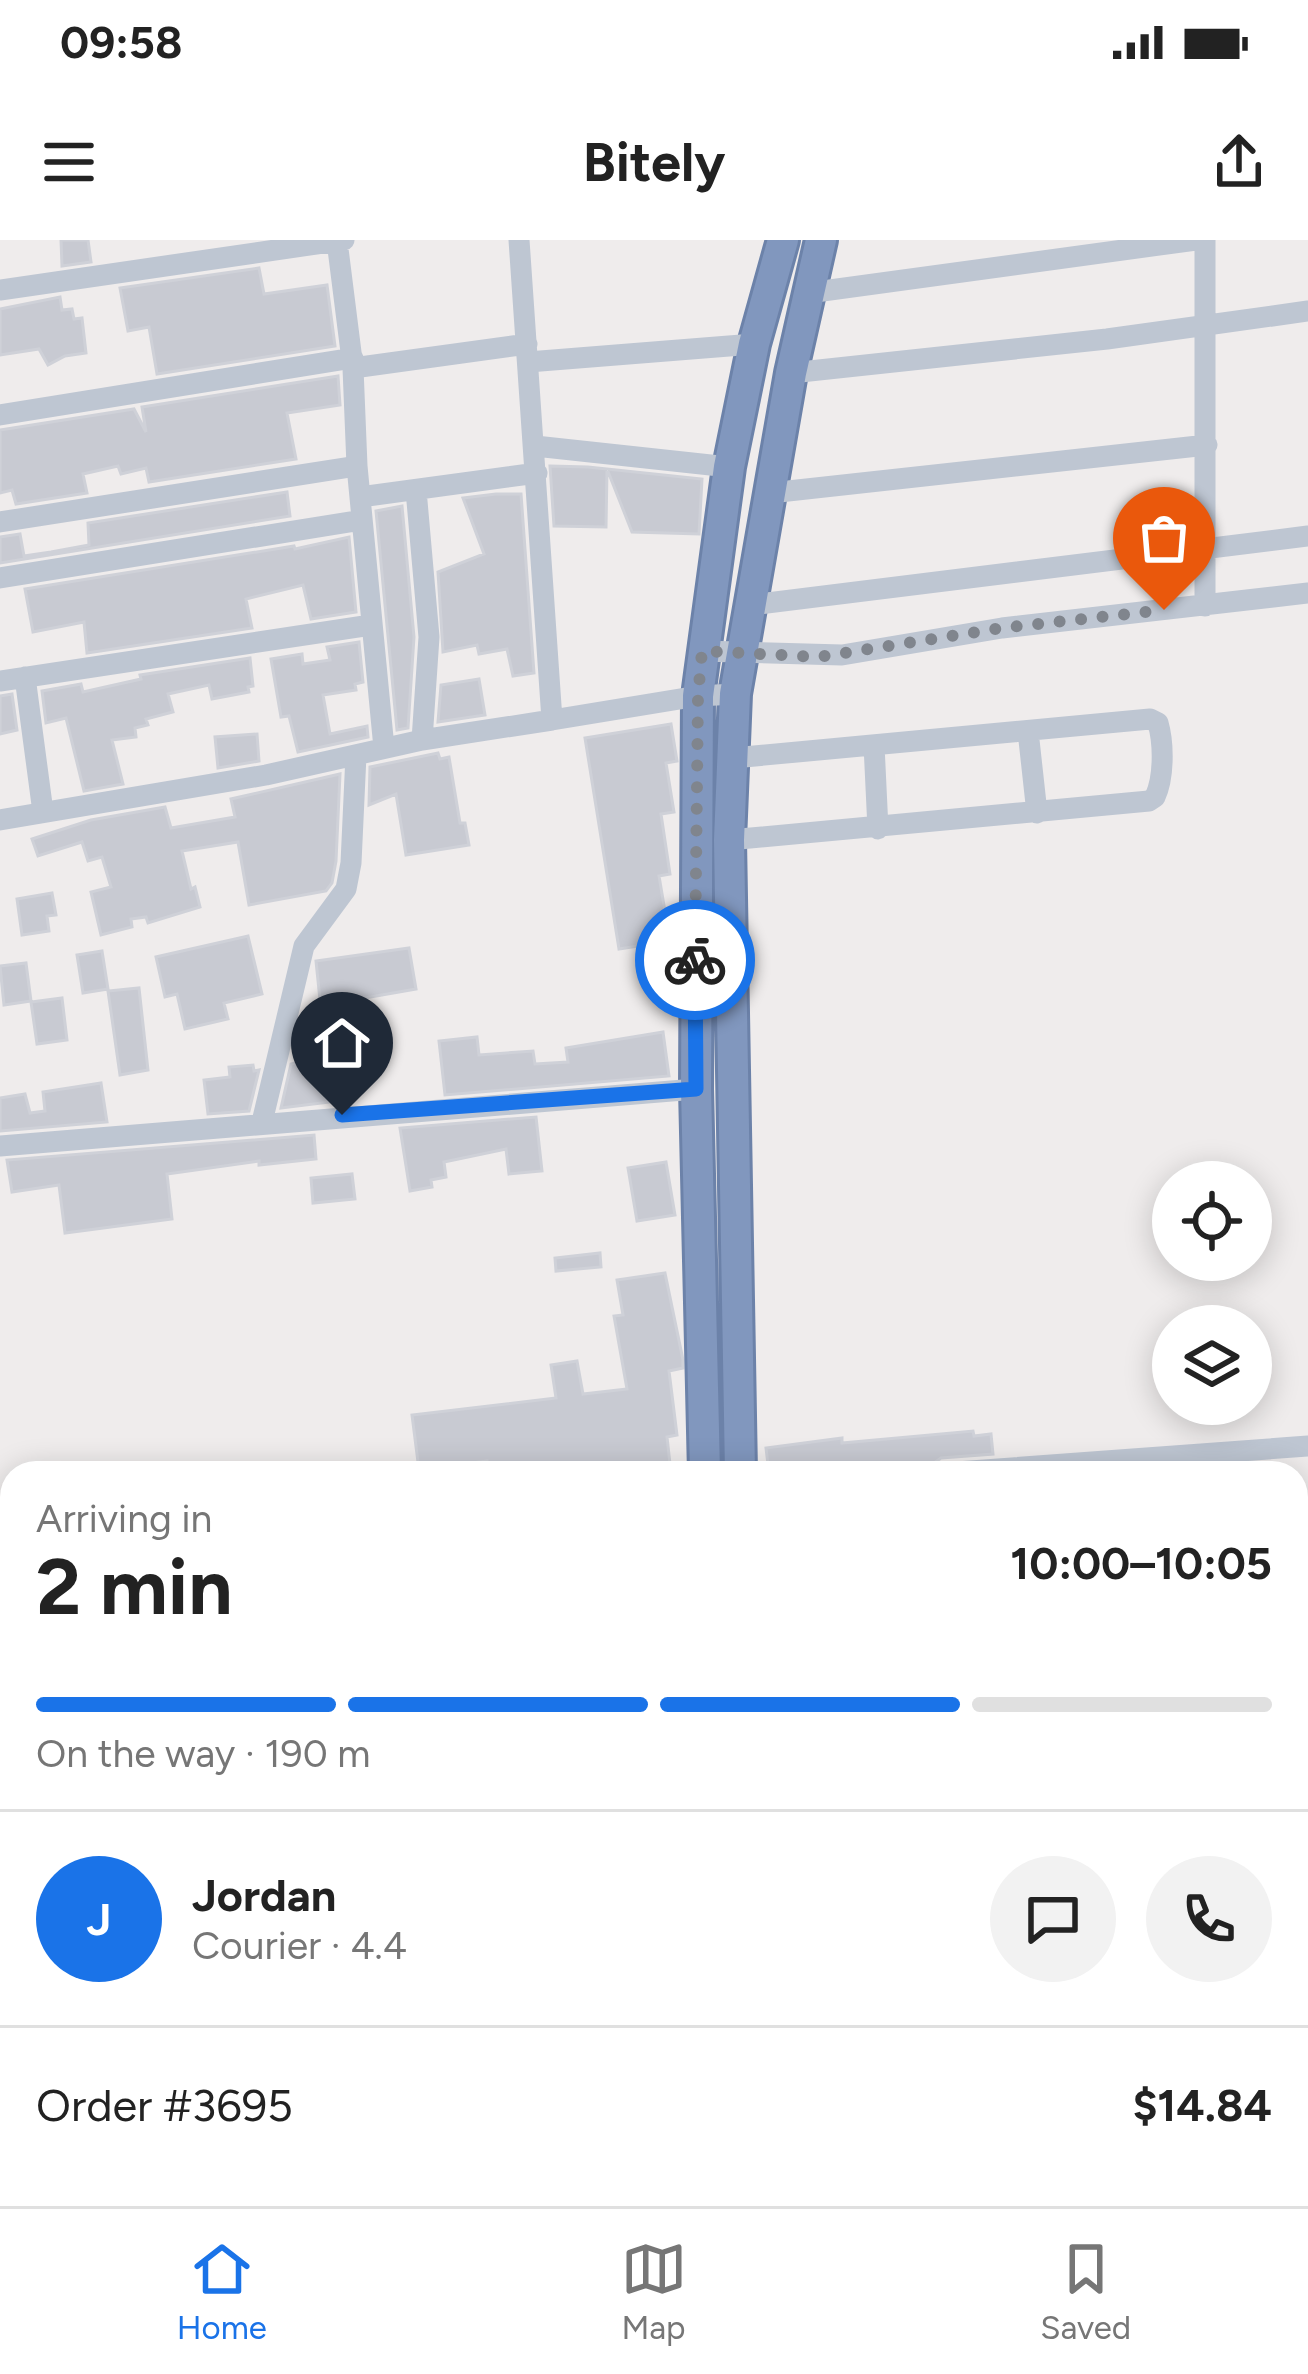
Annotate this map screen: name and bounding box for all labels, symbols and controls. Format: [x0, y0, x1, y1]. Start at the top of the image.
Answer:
text: 09:58 [60, 15, 183, 69]
icon: menu [36, 129, 102, 195]
icon: share [1206, 129, 1272, 195]
text: Bitely [583, 130, 725, 195]
pin [1113, 487, 1215, 610]
icon: bag [1131, 505, 1197, 571]
courier [635, 900, 755, 1020]
icon: bike [662, 927, 728, 993]
pin [291, 992, 393, 1115]
icon: home [309, 1010, 375, 1076]
map controls [1152, 1161, 1272, 1425]
button: locate [1152, 1161, 1272, 1281]
button: layers [1152, 1305, 1272, 1425]
text: Arriving in [36, 1495, 212, 1542]
text: 10:00–10:05 [1010, 1536, 1272, 1590]
text: 2 min [36, 1540, 232, 1634]
text: On the way · 190 m [36, 1730, 371, 1777]
button: chat [990, 1856, 1116, 1982]
button: phone [1146, 1856, 1272, 1982]
text: Jordan [192, 1868, 336, 1922]
text: J [87, 1892, 111, 1946]
text: Courier · 4.4 [192, 1922, 407, 1969]
text: Order #3695 [36, 2078, 293, 2132]
text: $14.84 [1132, 2078, 1272, 2132]
tab: Home [177, 2236, 267, 2347]
tab: Map [621, 2236, 687, 2347]
tab: Saved [1040, 2236, 1131, 2347]

